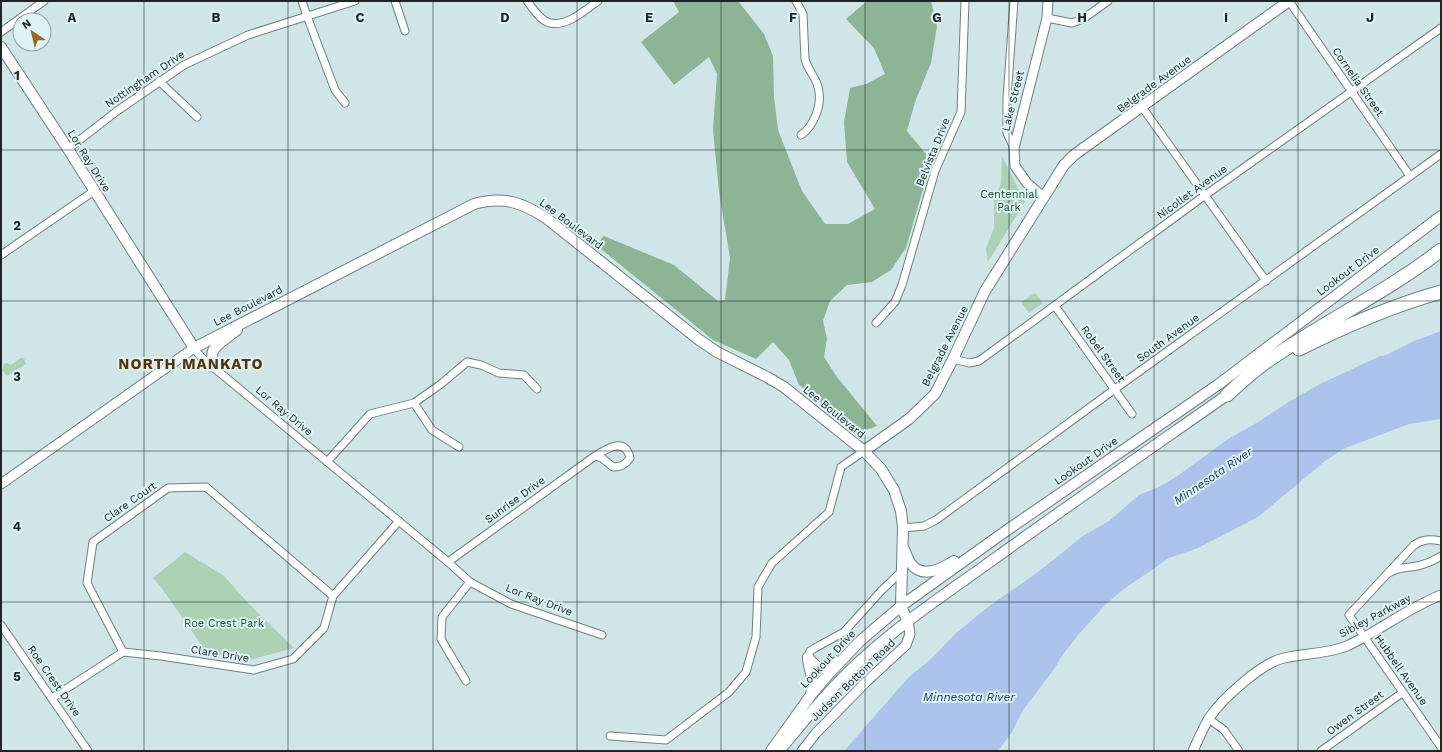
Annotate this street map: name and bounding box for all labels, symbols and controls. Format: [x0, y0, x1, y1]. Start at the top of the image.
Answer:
text: A [68, 10, 77, 25]
text: B [212, 10, 221, 25]
text: C [356, 10, 365, 25]
text: D [500, 10, 510, 25]
text: E [645, 10, 653, 25]
text: F [789, 10, 797, 25]
text: G [932, 10, 942, 25]
text: H [1077, 10, 1087, 25]
text: I [1224, 10, 1228, 25]
text: J [1366, 10, 1374, 25]
north arrow [12, 12, 52, 52]
text: N [19, 17, 34, 32]
street label: Cornelia Street [1329, 45, 1387, 119]
street label: Nottingham Drive [103, 48, 187, 110]
street label: Belgrade Avenue [1114, 53, 1194, 115]
text: 1 [14, 68, 20, 83]
street label: Lake Street [999, 69, 1027, 133]
street label: Belvista Drive [913, 116, 953, 188]
street label: Lor Ray Drive [65, 128, 113, 194]
street label: Nicollet Avenue [1154, 162, 1230, 222]
park label: Centennial Park [980, 188, 1038, 214]
street label: Lee Boulevard [537, 196, 605, 252]
text: 2 [13, 218, 21, 233]
street label: Lookout Drive [1314, 243, 1382, 299]
street label: Lee Boulevard [211, 283, 285, 329]
street label: Belgrade Avenue [919, 303, 971, 389]
street label: South Avenue [1134, 311, 1202, 365]
street label: Robel Street [1078, 323, 1128, 385]
district label: NORTH MANKATO [118, 355, 264, 373]
text: 3 [13, 369, 21, 384]
street label: Lor Ray Drive [253, 383, 315, 439]
street label: Lee Boulevard [800, 383, 868, 441]
street label: Lookout Drive [1052, 434, 1120, 488]
water label: Minnesota River [1171, 444, 1256, 507]
street label: Sunrise Drive [482, 474, 548, 526]
street label: Clare Court [101, 479, 159, 525]
text: 4 [13, 519, 22, 534]
street label: Lor Ray Drive [504, 581, 574, 619]
street label: Sibley Parkway [1337, 591, 1414, 640]
park label: Roe Crest Park [184, 617, 264, 630]
street label: Lookout Drive [798, 627, 858, 691]
street label: Hubbell Avenue [1372, 632, 1430, 708]
street label: Judson Bottom Road [808, 636, 898, 724]
street label: Roe Crest Drive [25, 643, 83, 719]
street label: Clare Drive [190, 643, 250, 665]
text: 5 [13, 669, 21, 684]
street label: Owen Street [1324, 688, 1386, 738]
water label: Minnesota River [923, 690, 1016, 704]

